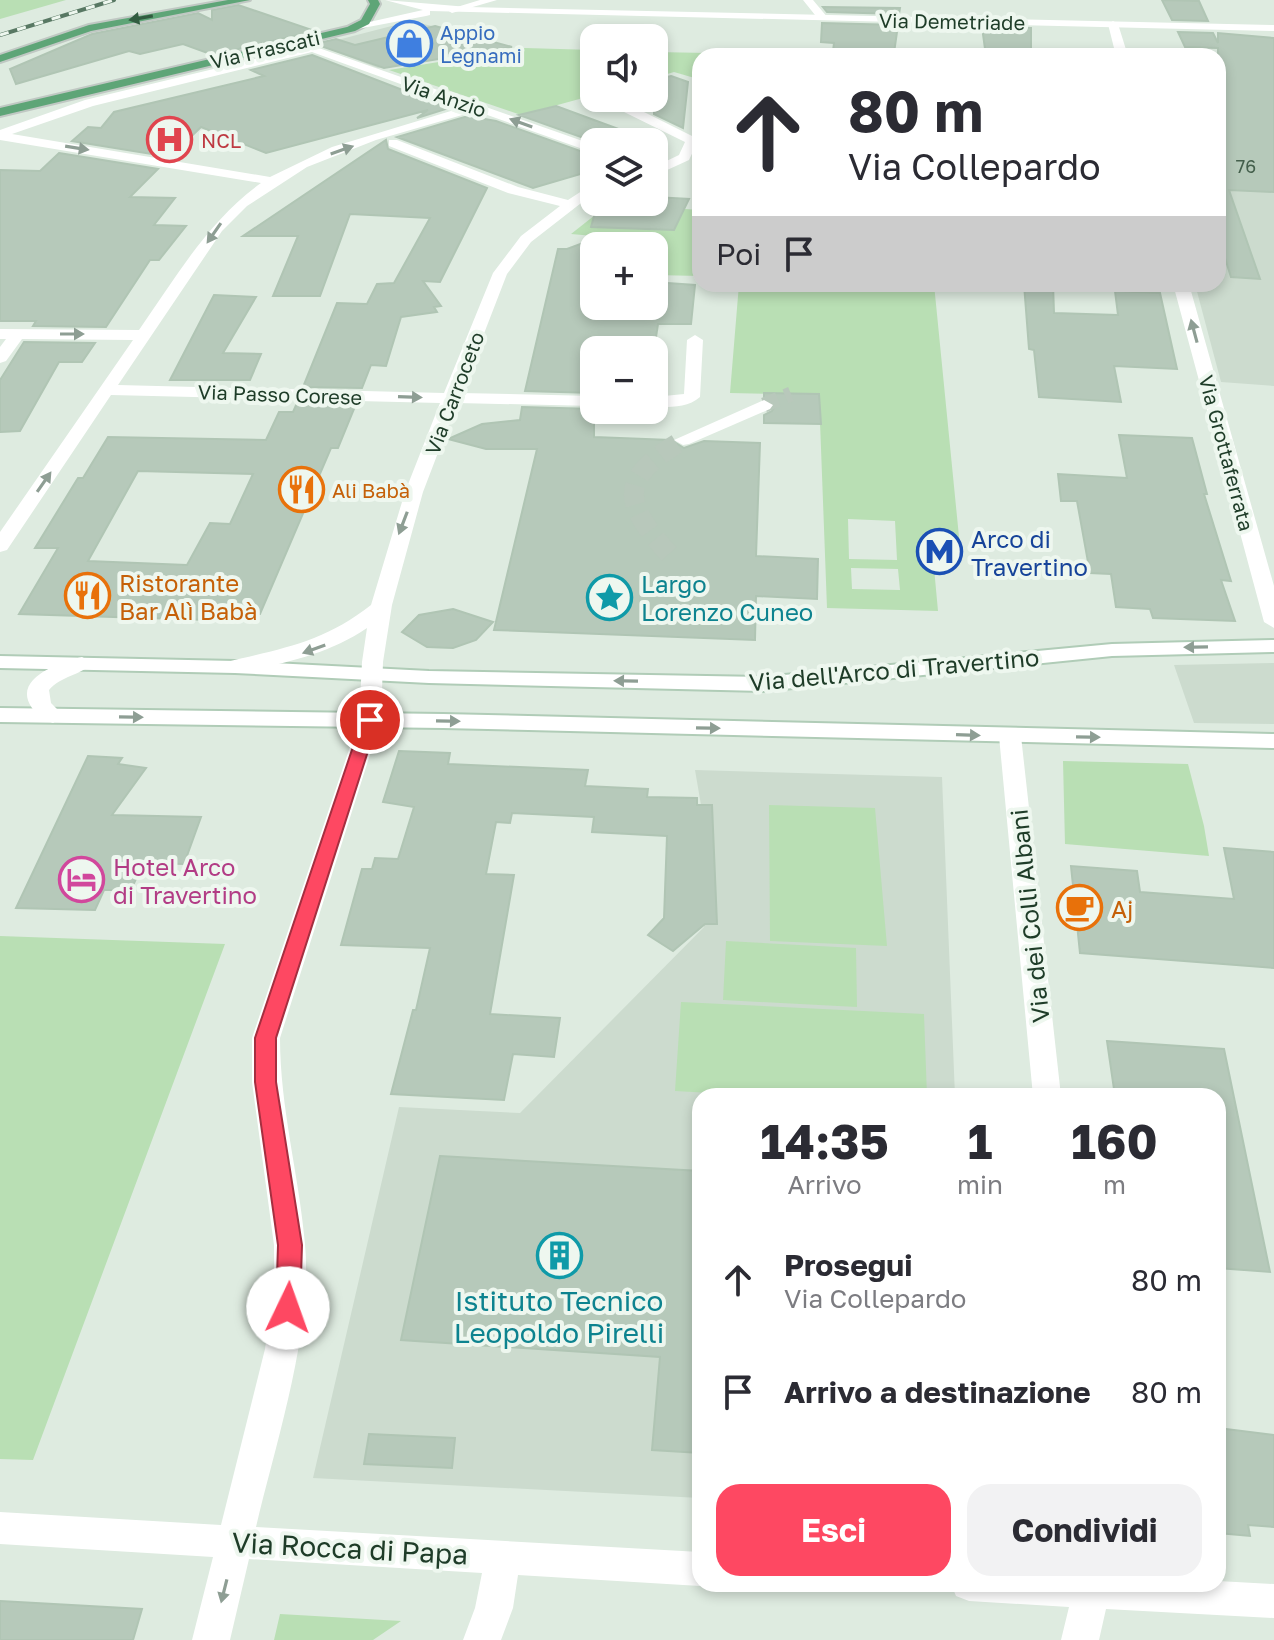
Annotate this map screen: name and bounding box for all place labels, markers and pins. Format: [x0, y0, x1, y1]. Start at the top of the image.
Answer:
shop icon: Appio Legnami [385, 20, 433, 68]
place label: Appio Legnami [440, 20, 522, 67]
hospital icon: NCL [146, 116, 194, 164]
place label: NCL [201, 128, 241, 152]
restaurant icon: Ali Babà [277, 466, 325, 514]
place label: Ali Babà [332, 478, 410, 502]
place label: Arco di Travertino [971, 524, 1088, 581]
metro station icon: Arco di Travertino [916, 528, 964, 576]
place label: Ristorante Bar Alì Babà [119, 568, 258, 625]
place label: Largo Lorenzo Cuneo [641, 569, 813, 626]
restaurant icon: Ristorante Bar Alì Babà [64, 572, 112, 620]
place icon: Largo Lorenzo Cuneo [586, 573, 634, 621]
pin [336, 686, 404, 754]
place label: Hotel Arco di Travertino [113, 852, 257, 909]
hotel icon: Hotel Arco di Travertino [58, 856, 106, 904]
cafe icon: Aj [1056, 884, 1104, 932]
place label: Aj [1111, 894, 1134, 923]
building icon: Istituto Tecnico Leopoldo Pirelli [535, 1232, 583, 1280]
place label: Istituto Tecnico Leopoldo Pirelli [454, 1284, 664, 1349]

